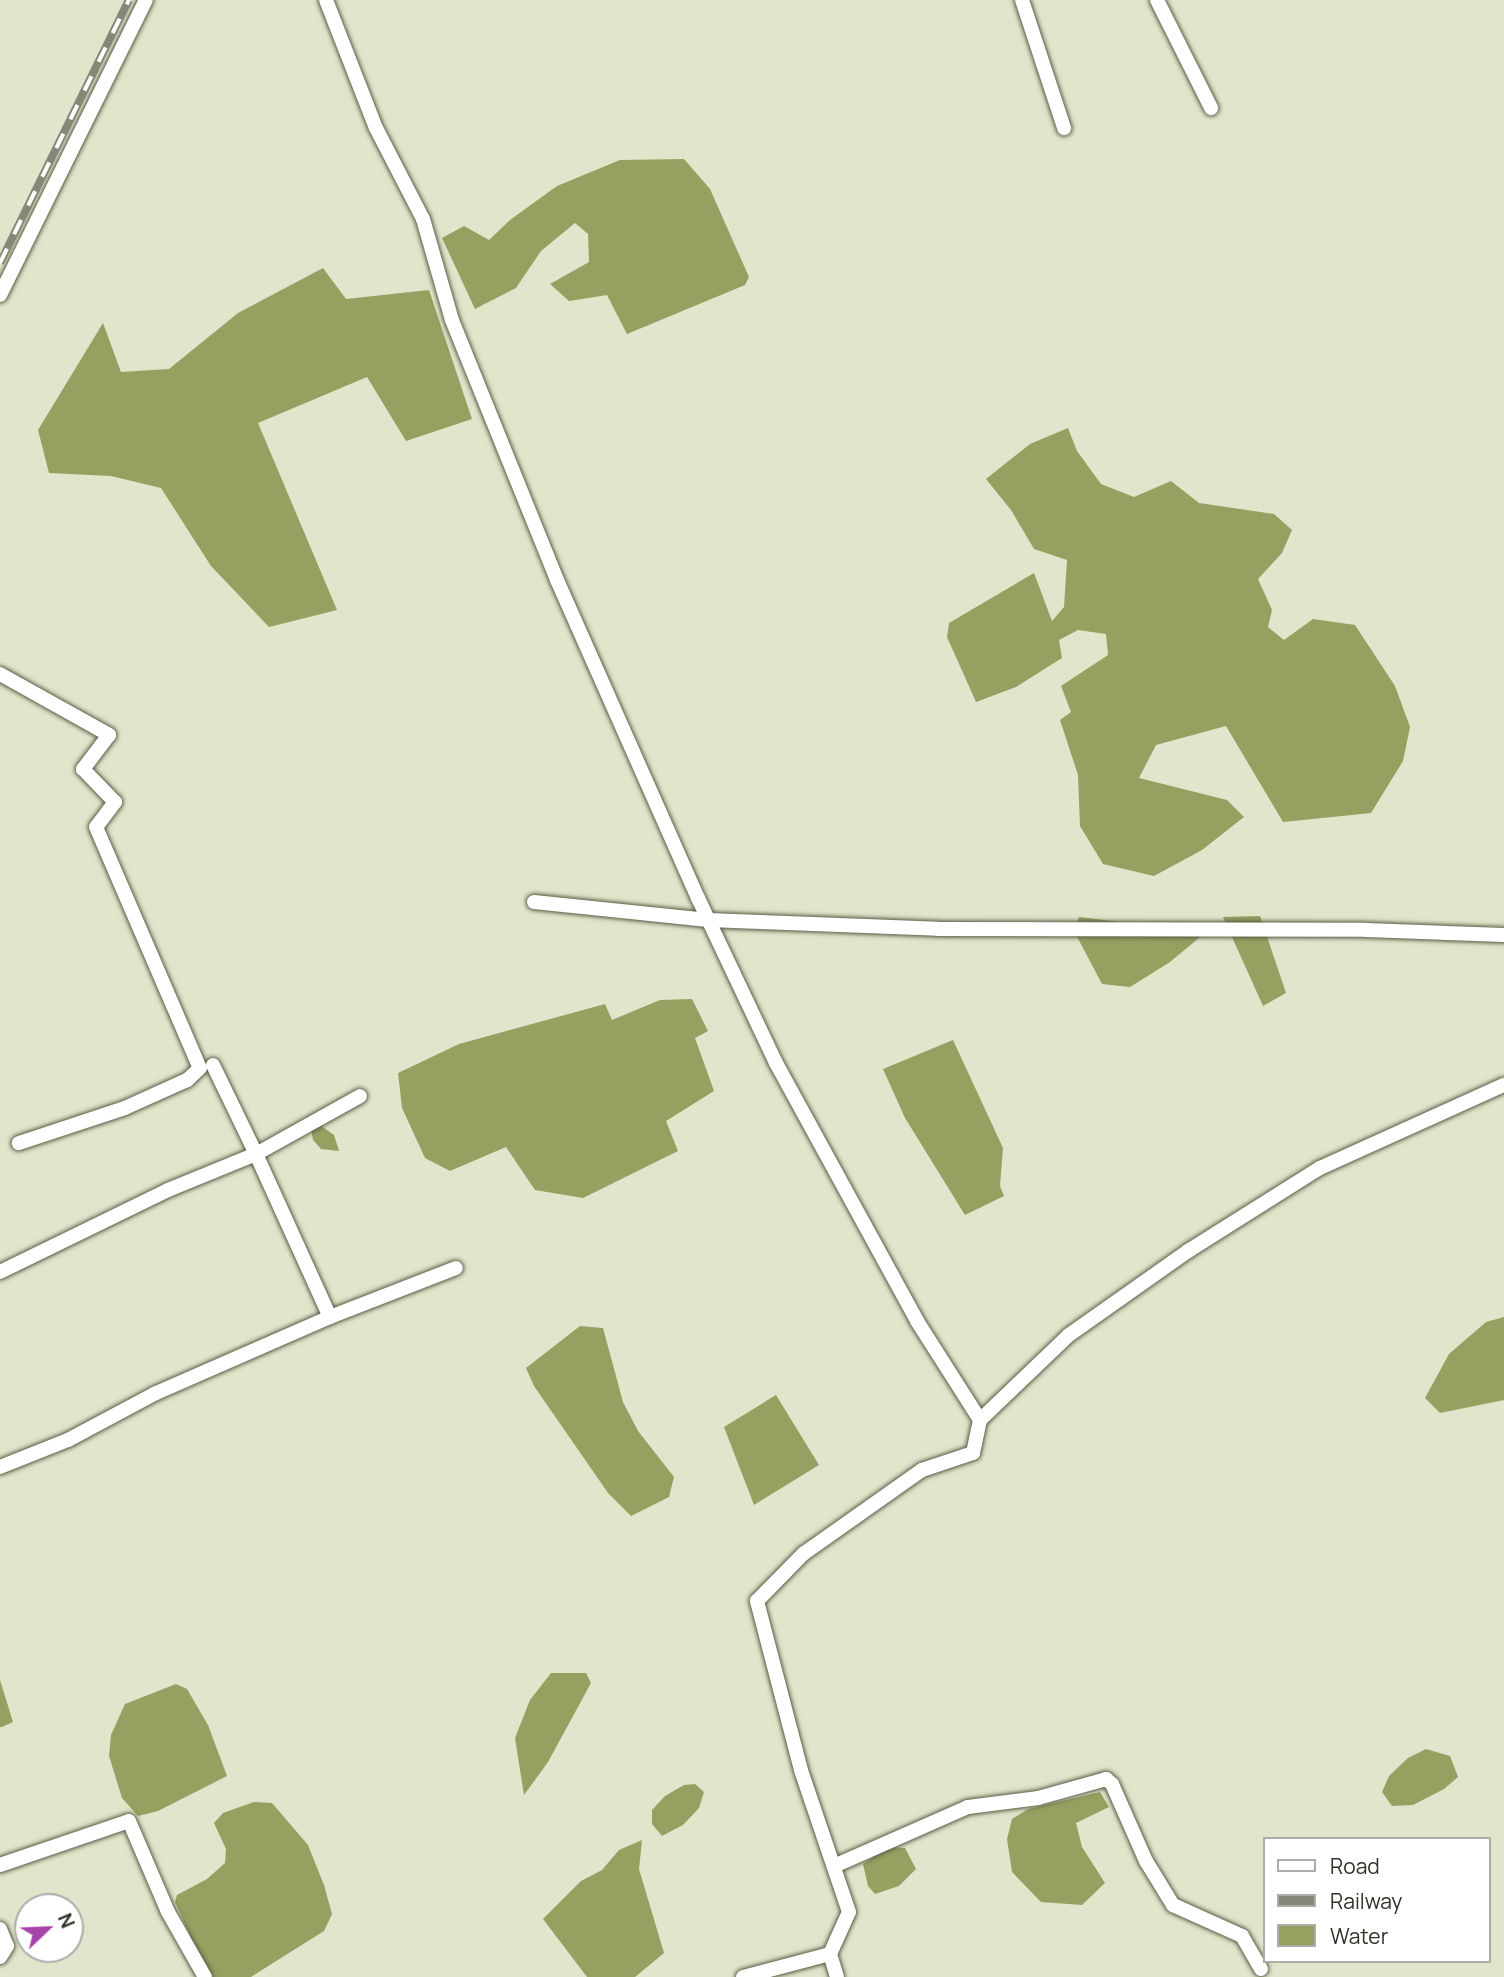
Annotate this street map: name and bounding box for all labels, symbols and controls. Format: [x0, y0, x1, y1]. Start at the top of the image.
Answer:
legend [1262, 1837, 1490, 1963]
text: Road [1330, 1852, 1380, 1880]
text: Railway [1330, 1887, 1402, 1915]
north arrow [14, 1893, 84, 1963]
text: N [52, 1909, 81, 1932]
text: Water [1330, 1922, 1388, 1950]

